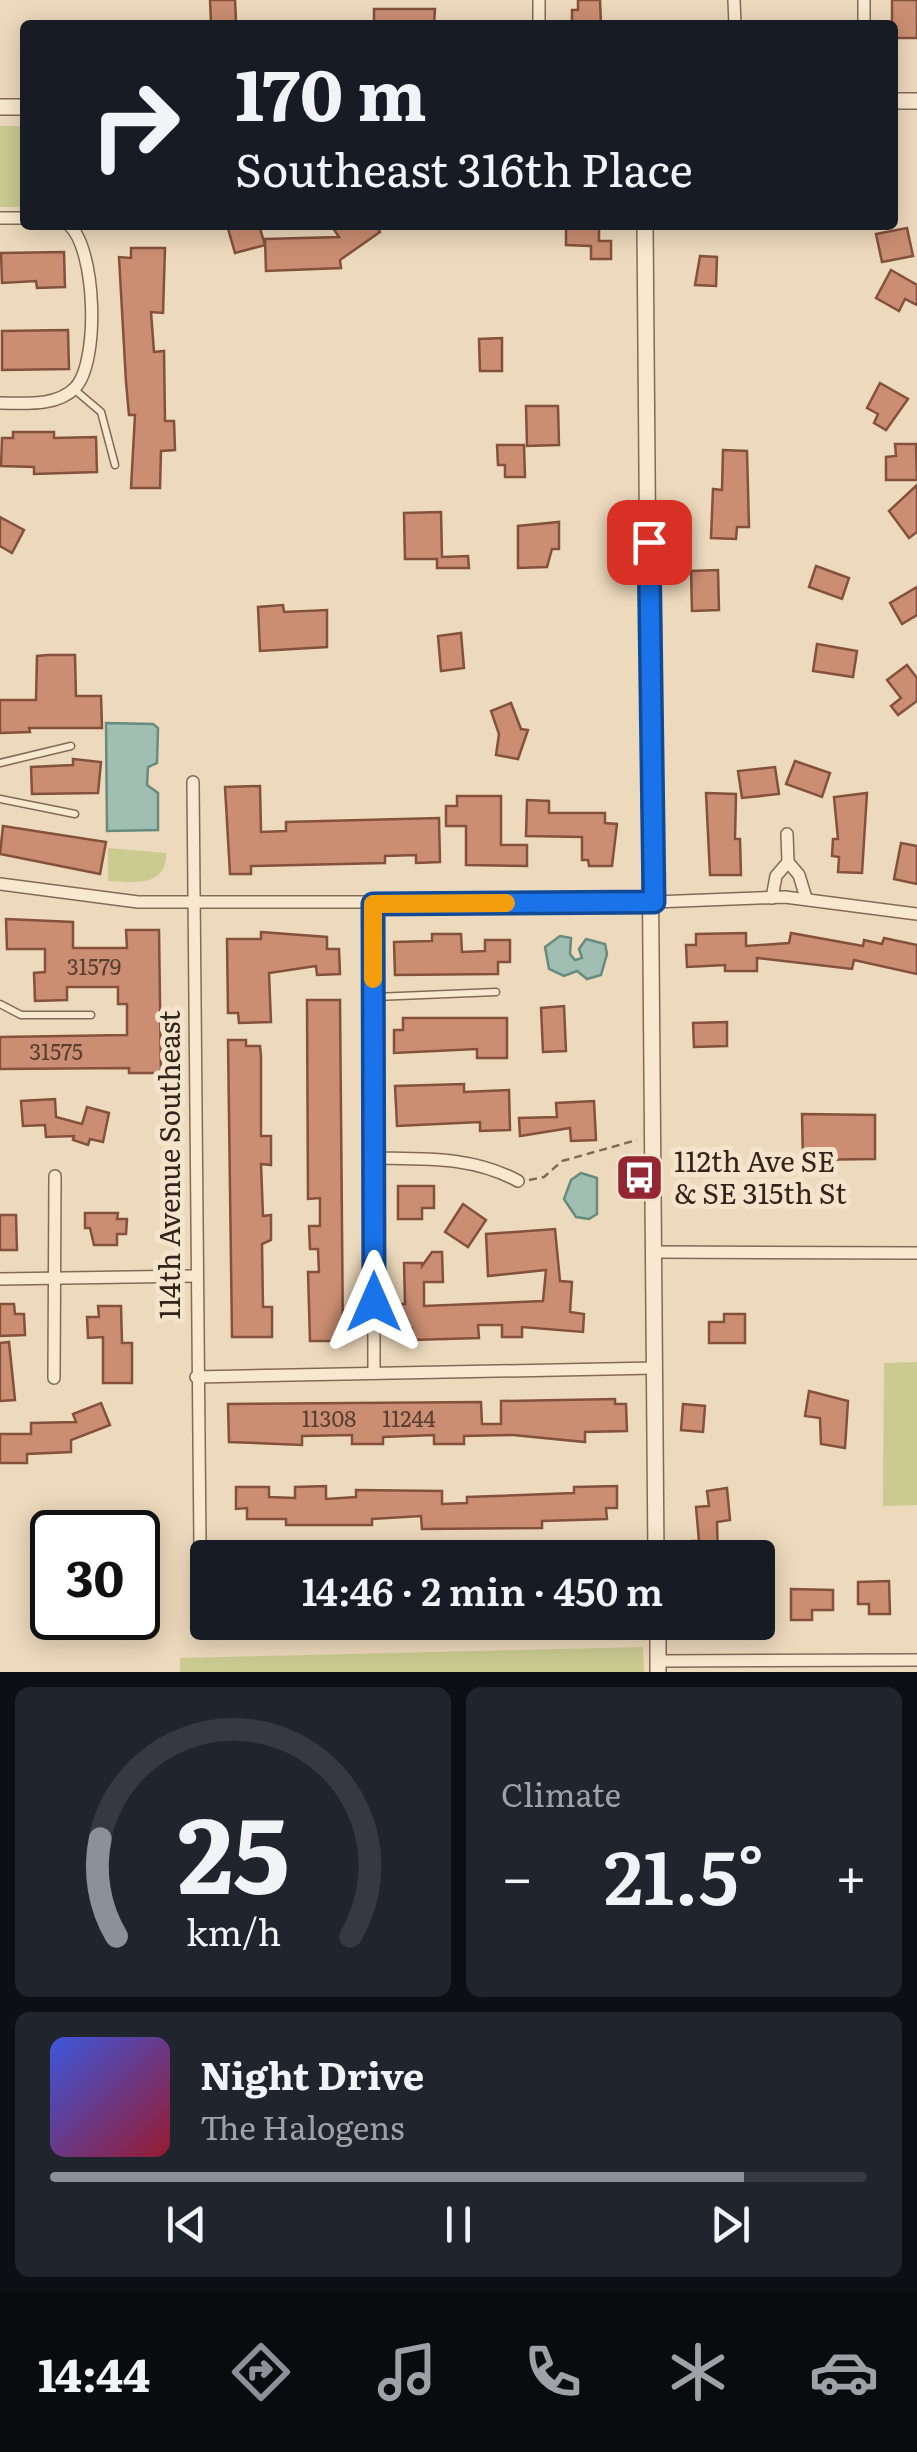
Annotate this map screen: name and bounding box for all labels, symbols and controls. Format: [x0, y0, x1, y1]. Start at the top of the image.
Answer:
text: 170 m [235, 39, 427, 143]
icon: right [70, 60, 200, 190]
text: Southeast 316th Place [235, 134, 693, 201]
pin [607, 500, 692, 585]
icon: arrive [622, 515, 677, 570]
house number: 31579 [67, 949, 121, 982]
street label: 114th Avenue Southeast [147, 1010, 189, 1320]
house number: 31575 [29, 1034, 83, 1067]
place label: 112th Ave SE & SE 315th St [674, 1139, 847, 1213]
bus stop icon: 112th Ave SE & SE 315th St [613, 1152, 665, 1204]
position arrow [322, 1250, 426, 1354]
house number: 11308 [302, 1401, 356, 1434]
house number: 11244 [382, 1401, 436, 1434]
speed limit sign: 30 [30, 1510, 160, 1640]
text: 14:46 · 2 min · 450 m [302, 1561, 663, 1618]
text: Climate [501, 1769, 621, 1817]
text: 25 [177, 1772, 289, 1926]
text: 21.5° [604, 1817, 764, 1928]
text: − [501, 1833, 533, 1915]
text: + [835, 1833, 867, 1915]
text: km/h [185, 1904, 281, 1957]
text: Night Drive [200, 2045, 424, 2102]
text: The Halogens [200, 2102, 404, 2150]
icon: previous [159, 2197, 214, 2252]
icon: pause [431, 2197, 486, 2252]
icon: next [703, 2197, 758, 2252]
icon: directions [226, 2337, 296, 2407]
icon: music [372, 2337, 442, 2407]
icon: phone [518, 2337, 588, 2407]
icon: climate [663, 2337, 733, 2407]
icon: car [809, 2337, 879, 2407]
text: 14:44 [38, 2339, 150, 2406]

